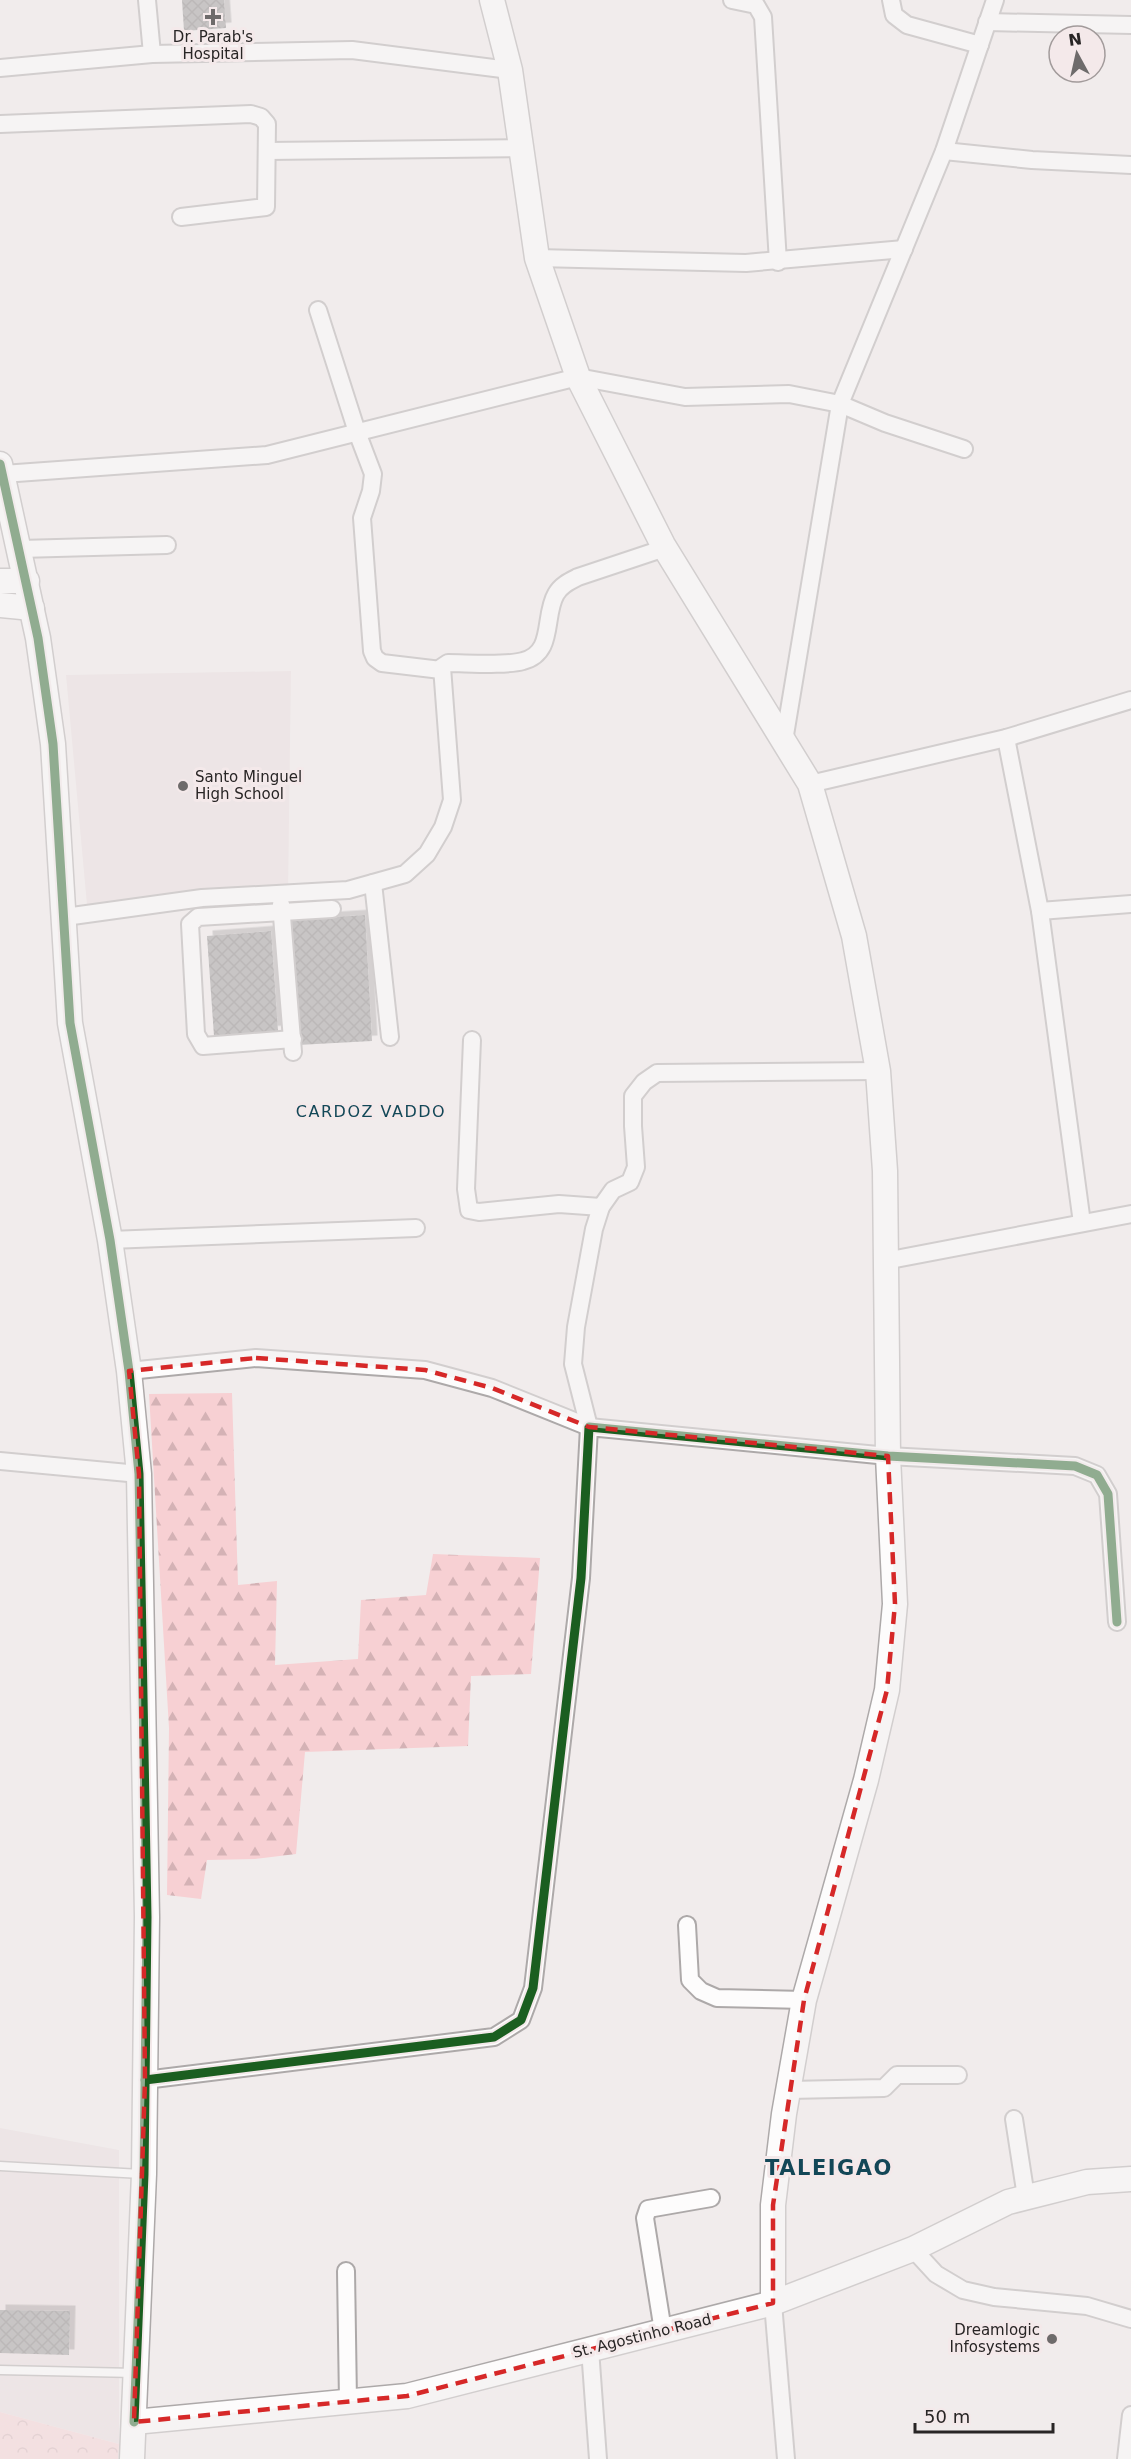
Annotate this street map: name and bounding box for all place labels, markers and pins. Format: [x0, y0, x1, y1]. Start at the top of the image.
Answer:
marker: Dr. Parab's Hospital [204, 8, 222, 26]
place label: Dr. Parab's Hospital [173, 28, 253, 63]
place label: Santo Minguel High School [195, 768, 302, 803]
marker: Santo Minguel High School [176, 779, 190, 793]
place label: Dreamlogic Infosystems [950, 2321, 1040, 2356]
marker: Dreamlogic Infosystems [1045, 2332, 1059, 2346]

